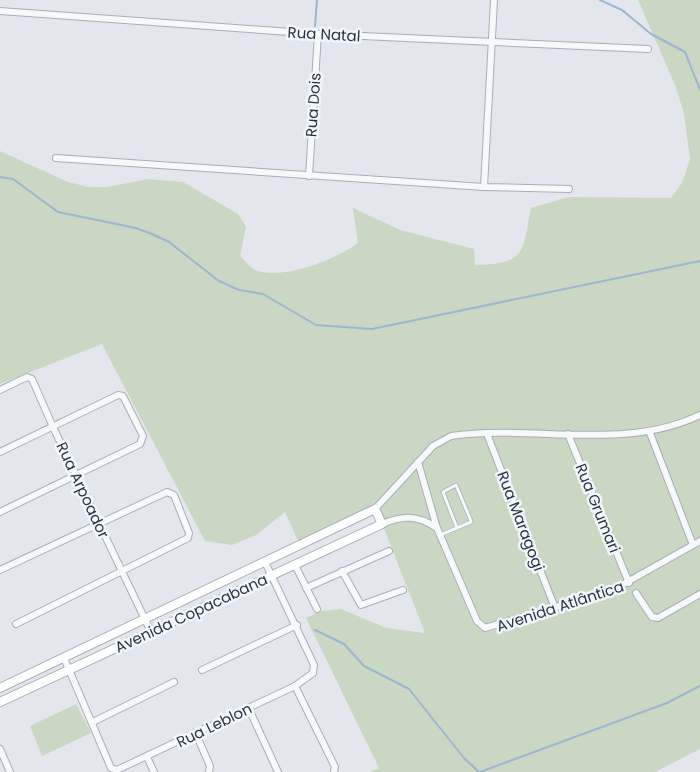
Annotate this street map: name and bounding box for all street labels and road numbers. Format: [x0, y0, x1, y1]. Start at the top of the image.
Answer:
street label: Rua Natal [287, 22, 361, 46]
street label: Rua Dois [300, 72, 326, 138]
street label: Rua Arpoador [52, 439, 115, 542]
street label: Rua Grumari [571, 460, 625, 556]
street label: Rua Maragogi [492, 468, 550, 574]
street label: Avenida Copacabana [111, 568, 271, 658]
street label: Avenida Atlântica [494, 575, 626, 637]
street label: Rua Leblon [173, 698, 255, 752]

